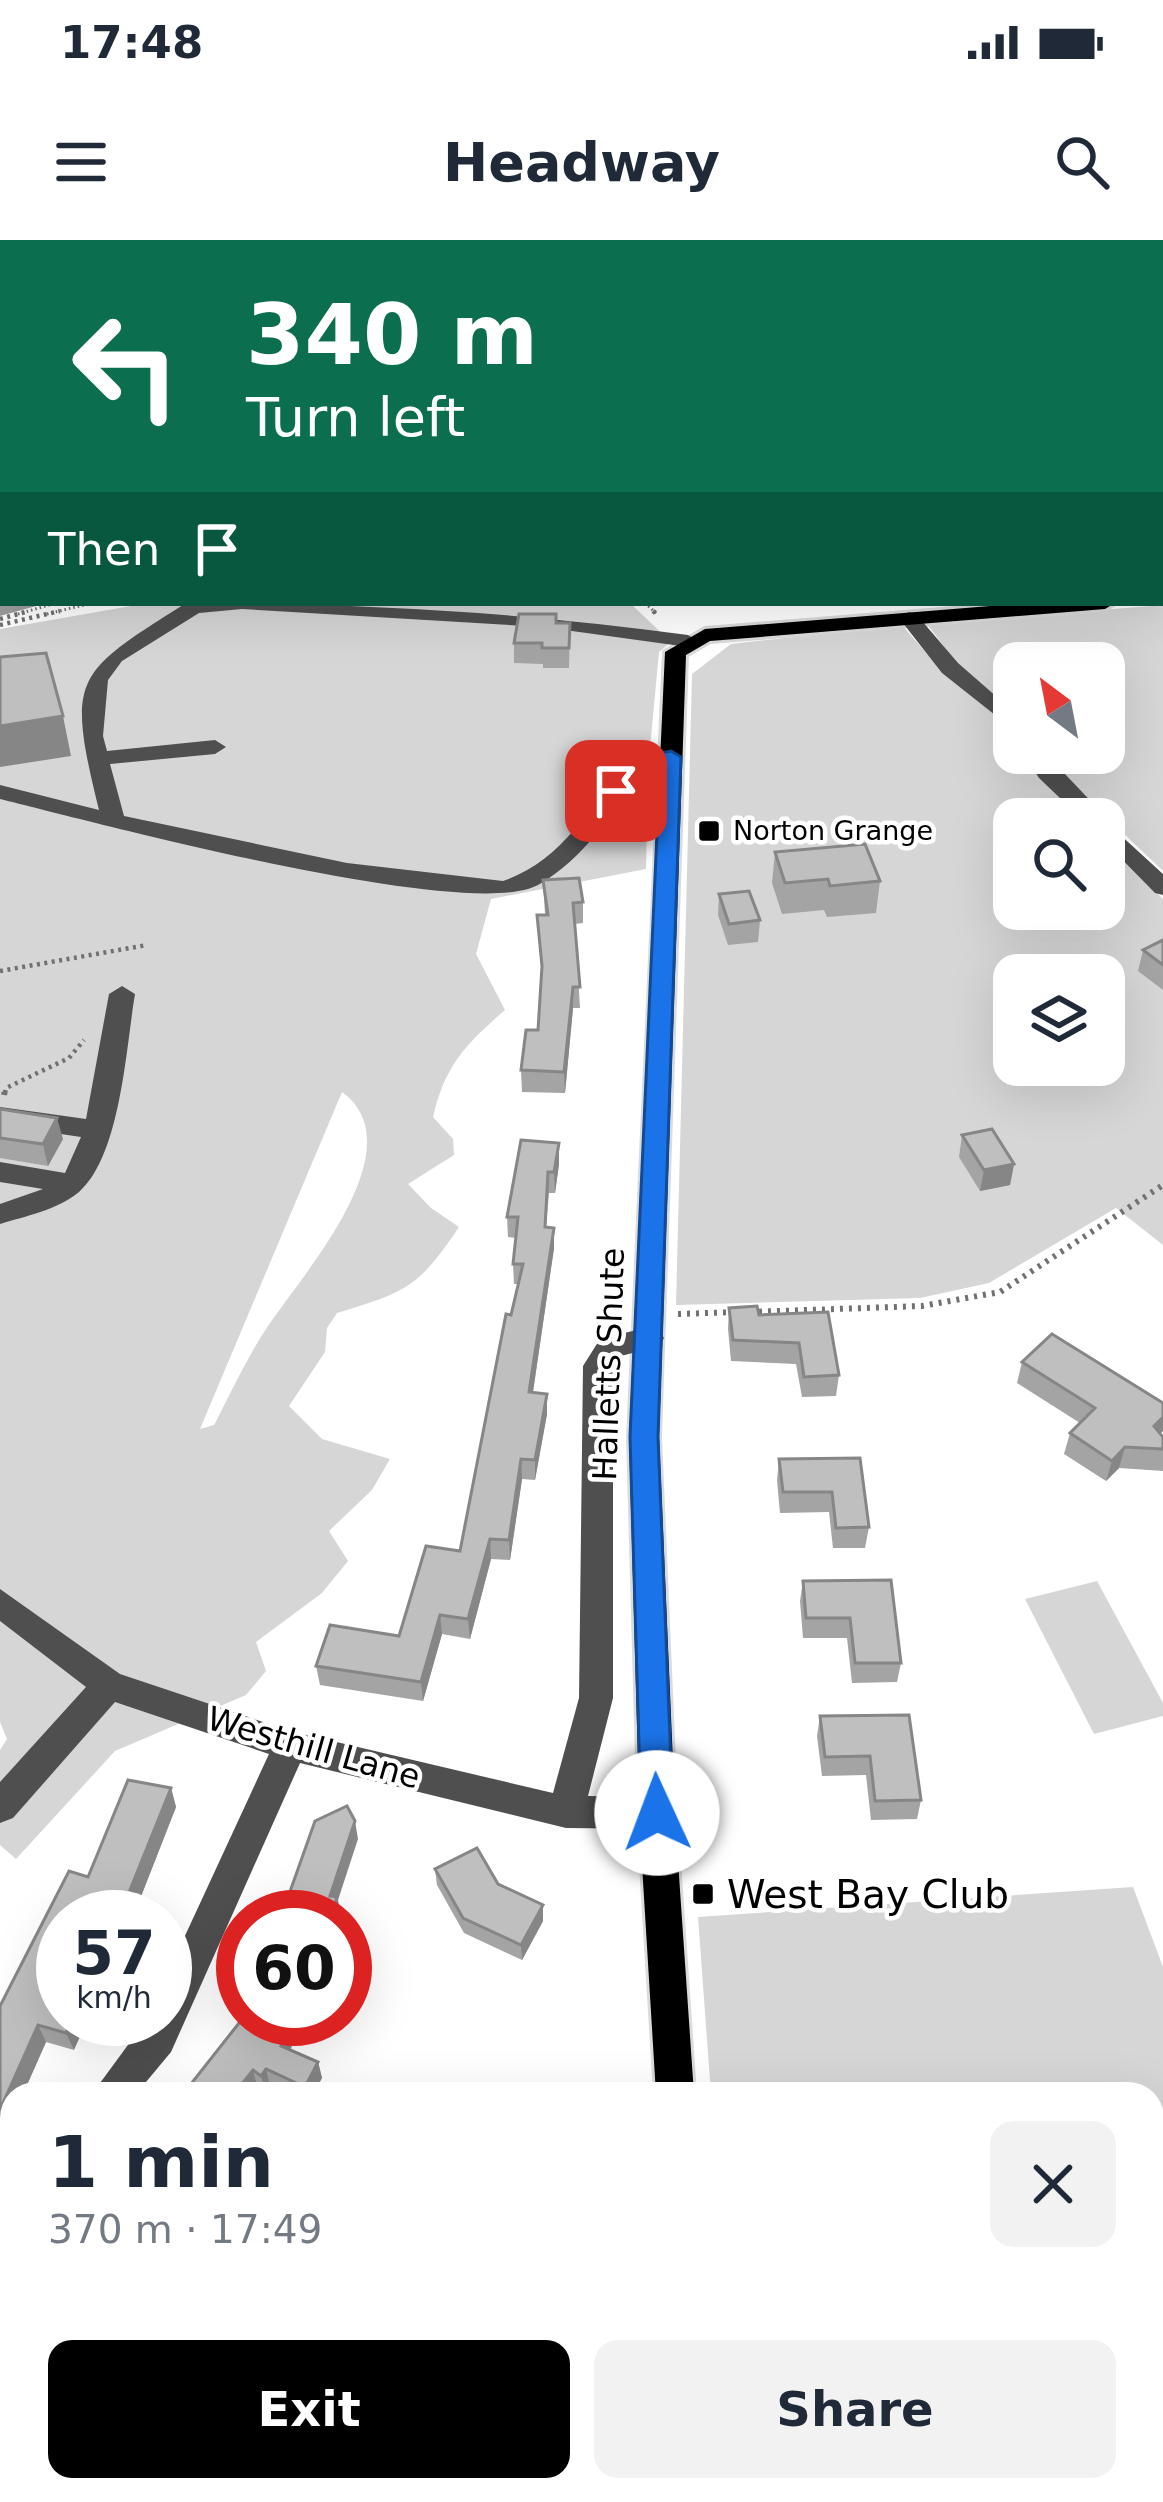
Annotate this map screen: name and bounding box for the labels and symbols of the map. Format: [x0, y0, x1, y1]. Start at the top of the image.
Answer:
north arrow [993, 642, 1125, 774]
pin [565, 740, 667, 842]
place label: Norton Grange [733, 815, 933, 846]
marker: Norton Grange [696, 818, 722, 844]
street label: Halletts Shute [585, 1247, 632, 1481]
street label: Westhill Lane [203, 1698, 425, 1797]
position arrow [594, 1750, 720, 1876]
place label: West Bay Club [727, 1872, 1009, 1917]
marker: West Bay Club [690, 1881, 716, 1907]
speed limit sign: 60 [216, 1890, 372, 2046]

